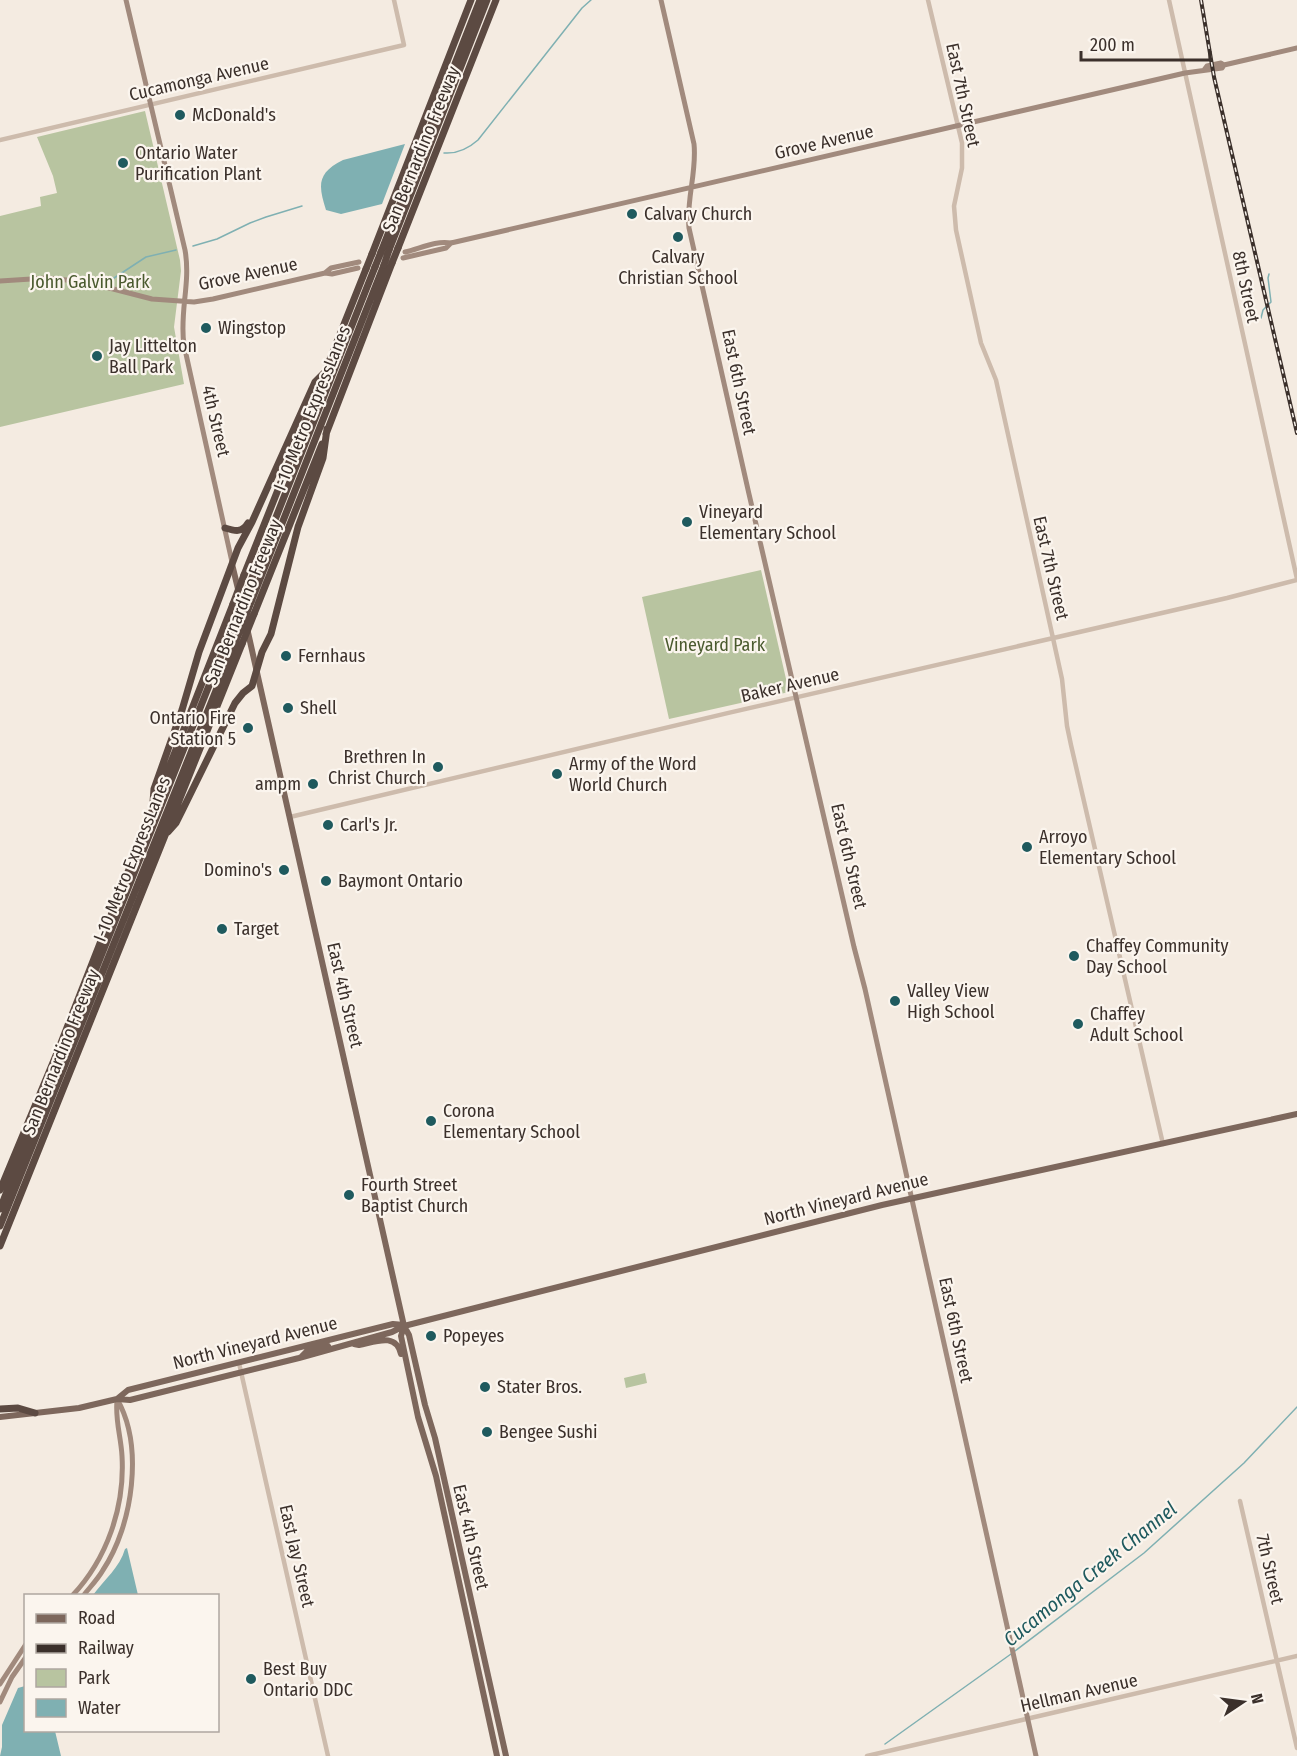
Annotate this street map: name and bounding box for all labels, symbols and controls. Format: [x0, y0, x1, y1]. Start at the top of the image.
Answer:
scale bar [1081, 24, 1210, 62]
text: 200 m [1090, 34, 1135, 56]
street label: East 7th Street [941, 41, 985, 149]
street label: Cucamonga Avenue [127, 52, 271, 106]
street label: San Bernardino Freeway [378, 63, 464, 235]
place label: McDonald's [192, 104, 276, 126]
marker: McDonald's [173, 108, 187, 122]
street label: Grove Avenue [772, 120, 876, 164]
place label: Ontario Water Purification Plant [135, 142, 262, 185]
marker: Ontario Water Purification Plant [116, 156, 130, 170]
place label: Calvary Church [644, 203, 752, 225]
marker: Calvary Church [625, 207, 639, 221]
marker: Calvary Christian School [671, 230, 685, 244]
place label: Calvary Christian School [618, 246, 738, 289]
street label: 8th Street [1228, 249, 1264, 325]
street label: Grove Avenue [196, 253, 300, 295]
park label: John Galvin Park [30, 271, 150, 293]
place label: Wingstop [218, 317, 286, 339]
marker: Wingstop [199, 321, 213, 335]
street label: I-10 Metro ExpressLanes [269, 322, 355, 494]
street label: East 6th Street [717, 327, 761, 437]
place label: Jay Littelton Ball Park [109, 335, 197, 378]
marker: Jay Littelton Ball Park [90, 349, 104, 363]
street label: 4th Street [197, 383, 235, 459]
place label: Vineyard Elementary School [699, 501, 836, 544]
street label: East 7th Street [1028, 514, 1074, 622]
marker: Vineyard Elementary School [680, 515, 694, 529]
street label: San Bernardino Freeway [200, 516, 286, 688]
park label: Vineyard Park [665, 634, 766, 656]
place label: Fernhaus [298, 645, 366, 667]
marker: Fernhaus [279, 649, 293, 663]
street label: Baker Avenue [739, 663, 841, 707]
place label: Shell [300, 697, 337, 719]
marker: Shell [281, 701, 295, 715]
place label: Ontario Fire Station 5 [150, 707, 236, 750]
marker: Ontario Fire Station 5 [241, 721, 255, 735]
place label: Brethren In Christ Church [328, 746, 426, 789]
place label: Army of the Word World Church [569, 753, 697, 796]
marker: Brethren In Christ Church [431, 760, 445, 774]
marker: Army of the Word World Church [550, 767, 564, 781]
street label: I-10 Metro ExpressLanes [89, 773, 175, 945]
place label: ampm [255, 773, 301, 795]
marker: ampm [306, 777, 320, 791]
street label: East 6th Street [826, 801, 872, 911]
place label: Carl's Jr. [340, 814, 398, 836]
marker: Carl's Jr. [321, 818, 335, 832]
place label: Arroyo Elementary School [1039, 826, 1176, 869]
marker: Arroyo Elementary School [1020, 840, 1034, 854]
place label: Domino's [204, 859, 272, 881]
marker: Domino's [277, 863, 291, 877]
place label: Baymont Ontario [338, 870, 463, 892]
marker: Baymont Ontario [319, 874, 333, 888]
place label: Target [234, 918, 279, 940]
marker: Target [215, 922, 229, 936]
place label: Chaffey Community Day School [1086, 935, 1228, 978]
street label: East 4th Street [322, 940, 368, 1050]
marker: Chaffey Community Day School [1067, 949, 1081, 963]
street label: San Bernardino Freeway [18, 966, 104, 1138]
place label: Valley View High School [907, 980, 995, 1023]
marker: Valley View High School [888, 994, 902, 1008]
place label: Chaffey Adult School [1090, 1003, 1183, 1046]
marker: Chaffey Adult School [1071, 1017, 1085, 1031]
place label: Corona Elementary School [443, 1100, 580, 1143]
marker: Corona Elementary School [424, 1114, 438, 1128]
street label: North Vineyard Avenue [762, 1168, 931, 1230]
place label: Fourth Street Baptist Church [361, 1174, 468, 1217]
marker: Fourth Street Baptist Church [342, 1188, 356, 1202]
street label: East 6th Street [934, 1275, 978, 1385]
street label: North Vineyard Avenue [171, 1312, 340, 1374]
place label: Popeyes [443, 1325, 505, 1347]
marker: Popeyes [424, 1329, 438, 1343]
place label: Stater Bros. [497, 1376, 582, 1398]
marker: Stater Bros. [478, 1380, 492, 1394]
place label: Bengee Sushi [499, 1421, 597, 1443]
marker: Bengee Sushi [480, 1425, 494, 1439]
street label: East 4th Street [448, 1482, 494, 1592]
water label: Cucamonga Creek Channel [998, 1497, 1182, 1651]
street label: East Jay Street [275, 1503, 320, 1610]
street label: 7th Street [1251, 1532, 1289, 1606]
legend [24, 1594, 219, 1732]
text: Road [78, 1607, 115, 1629]
text: Railway [78, 1637, 134, 1659]
place label: Best Buy Ontario DDC [263, 1658, 353, 1701]
text: Park [78, 1667, 111, 1689]
street label: Hellman Avenue [1018, 1669, 1140, 1717]
marker: Best Buy Ontario DDC [244, 1672, 258, 1686]
north arrow [1213, 1672, 1273, 1732]
text: N [1247, 1692, 1267, 1706]
text: Water [78, 1697, 121, 1719]

